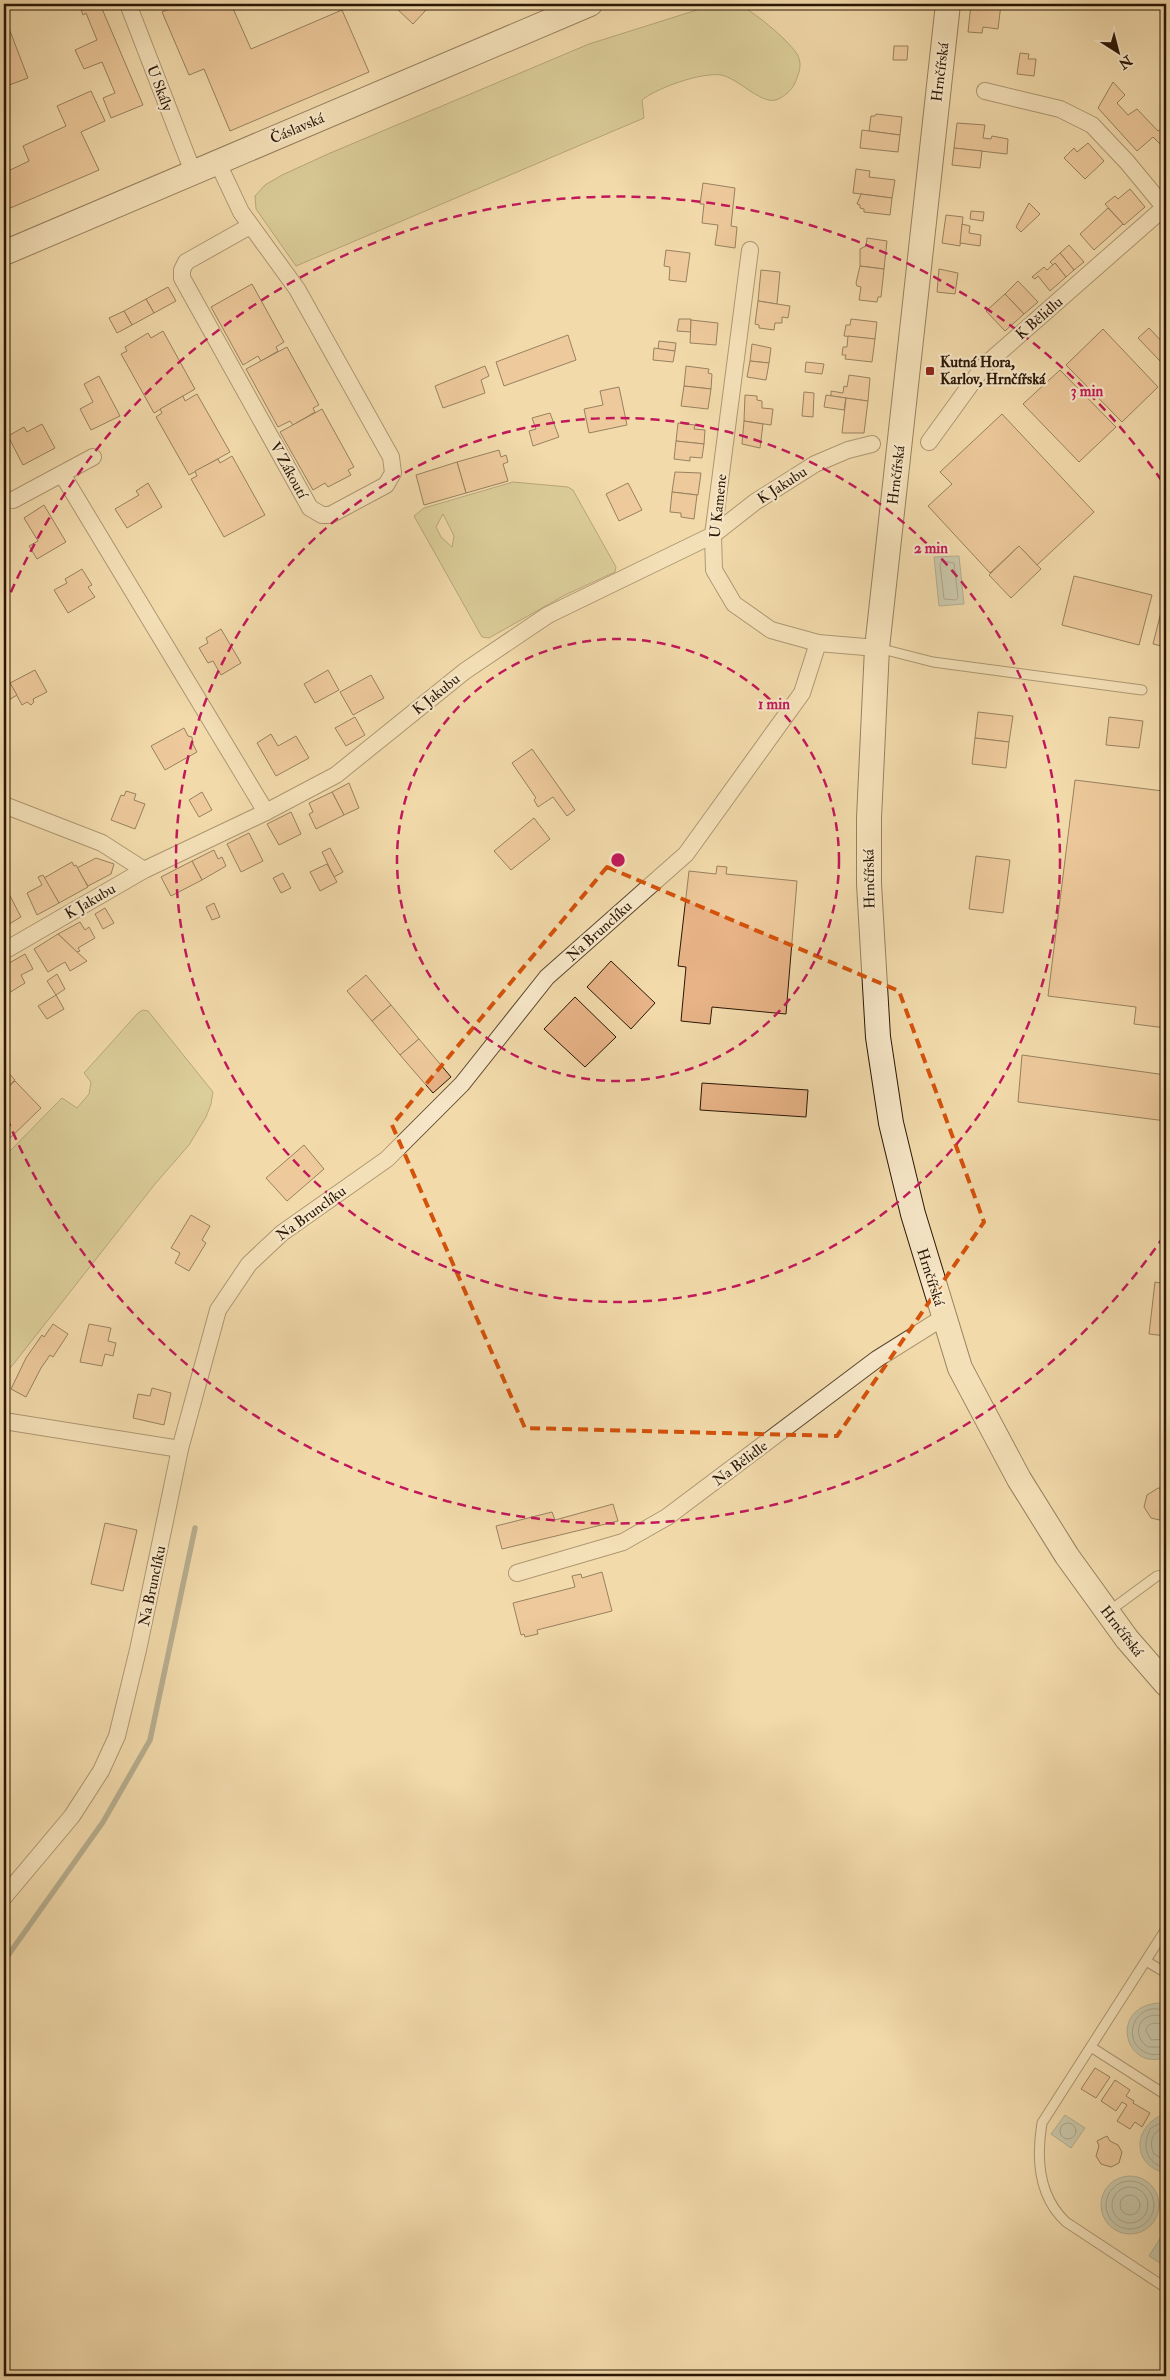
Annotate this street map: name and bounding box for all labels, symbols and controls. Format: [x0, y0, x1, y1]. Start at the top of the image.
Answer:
north arrow [1092, 28, 1142, 78]
street label: Hrnčířská [927, 41, 954, 103]
text: N [1115, 51, 1136, 73]
street label: U Skály [142, 63, 177, 114]
street label: Čáslavská [267, 106, 328, 148]
street label: K Bělidlu [1012, 293, 1067, 344]
place label: Kutná Hora, Karlov, Hrnčířská [940, 353, 1046, 389]
marker: Kutná Hora, Karlov, Hrnčířská [924, 365, 936, 377]
text: 3 min [1071, 382, 1103, 401]
street label: V Zákoutí [265, 439, 312, 503]
street label: Hrnčířská [883, 444, 910, 506]
street label: K Jakubu [754, 462, 811, 509]
street label: U Kamene [706, 473, 731, 539]
text: 2 min [914, 539, 948, 558]
street label: K Jakubu [409, 669, 465, 720]
text: 1 min [758, 695, 790, 714]
street label: Hrnčířská [859, 848, 880, 909]
centre of rings [609, 851, 627, 869]
street label: K Jakubu [62, 879, 120, 924]
street label: Na Brunclíku [563, 897, 636, 966]
street label: Na Brunclíku [273, 1182, 350, 1245]
street label: Hrnčířská [912, 1246, 949, 1309]
street label: Na Bělidle [709, 1437, 771, 1490]
street label: Na Brunclíku [135, 1544, 170, 1628]
street label: Hrnčířská [1096, 1602, 1148, 1661]

